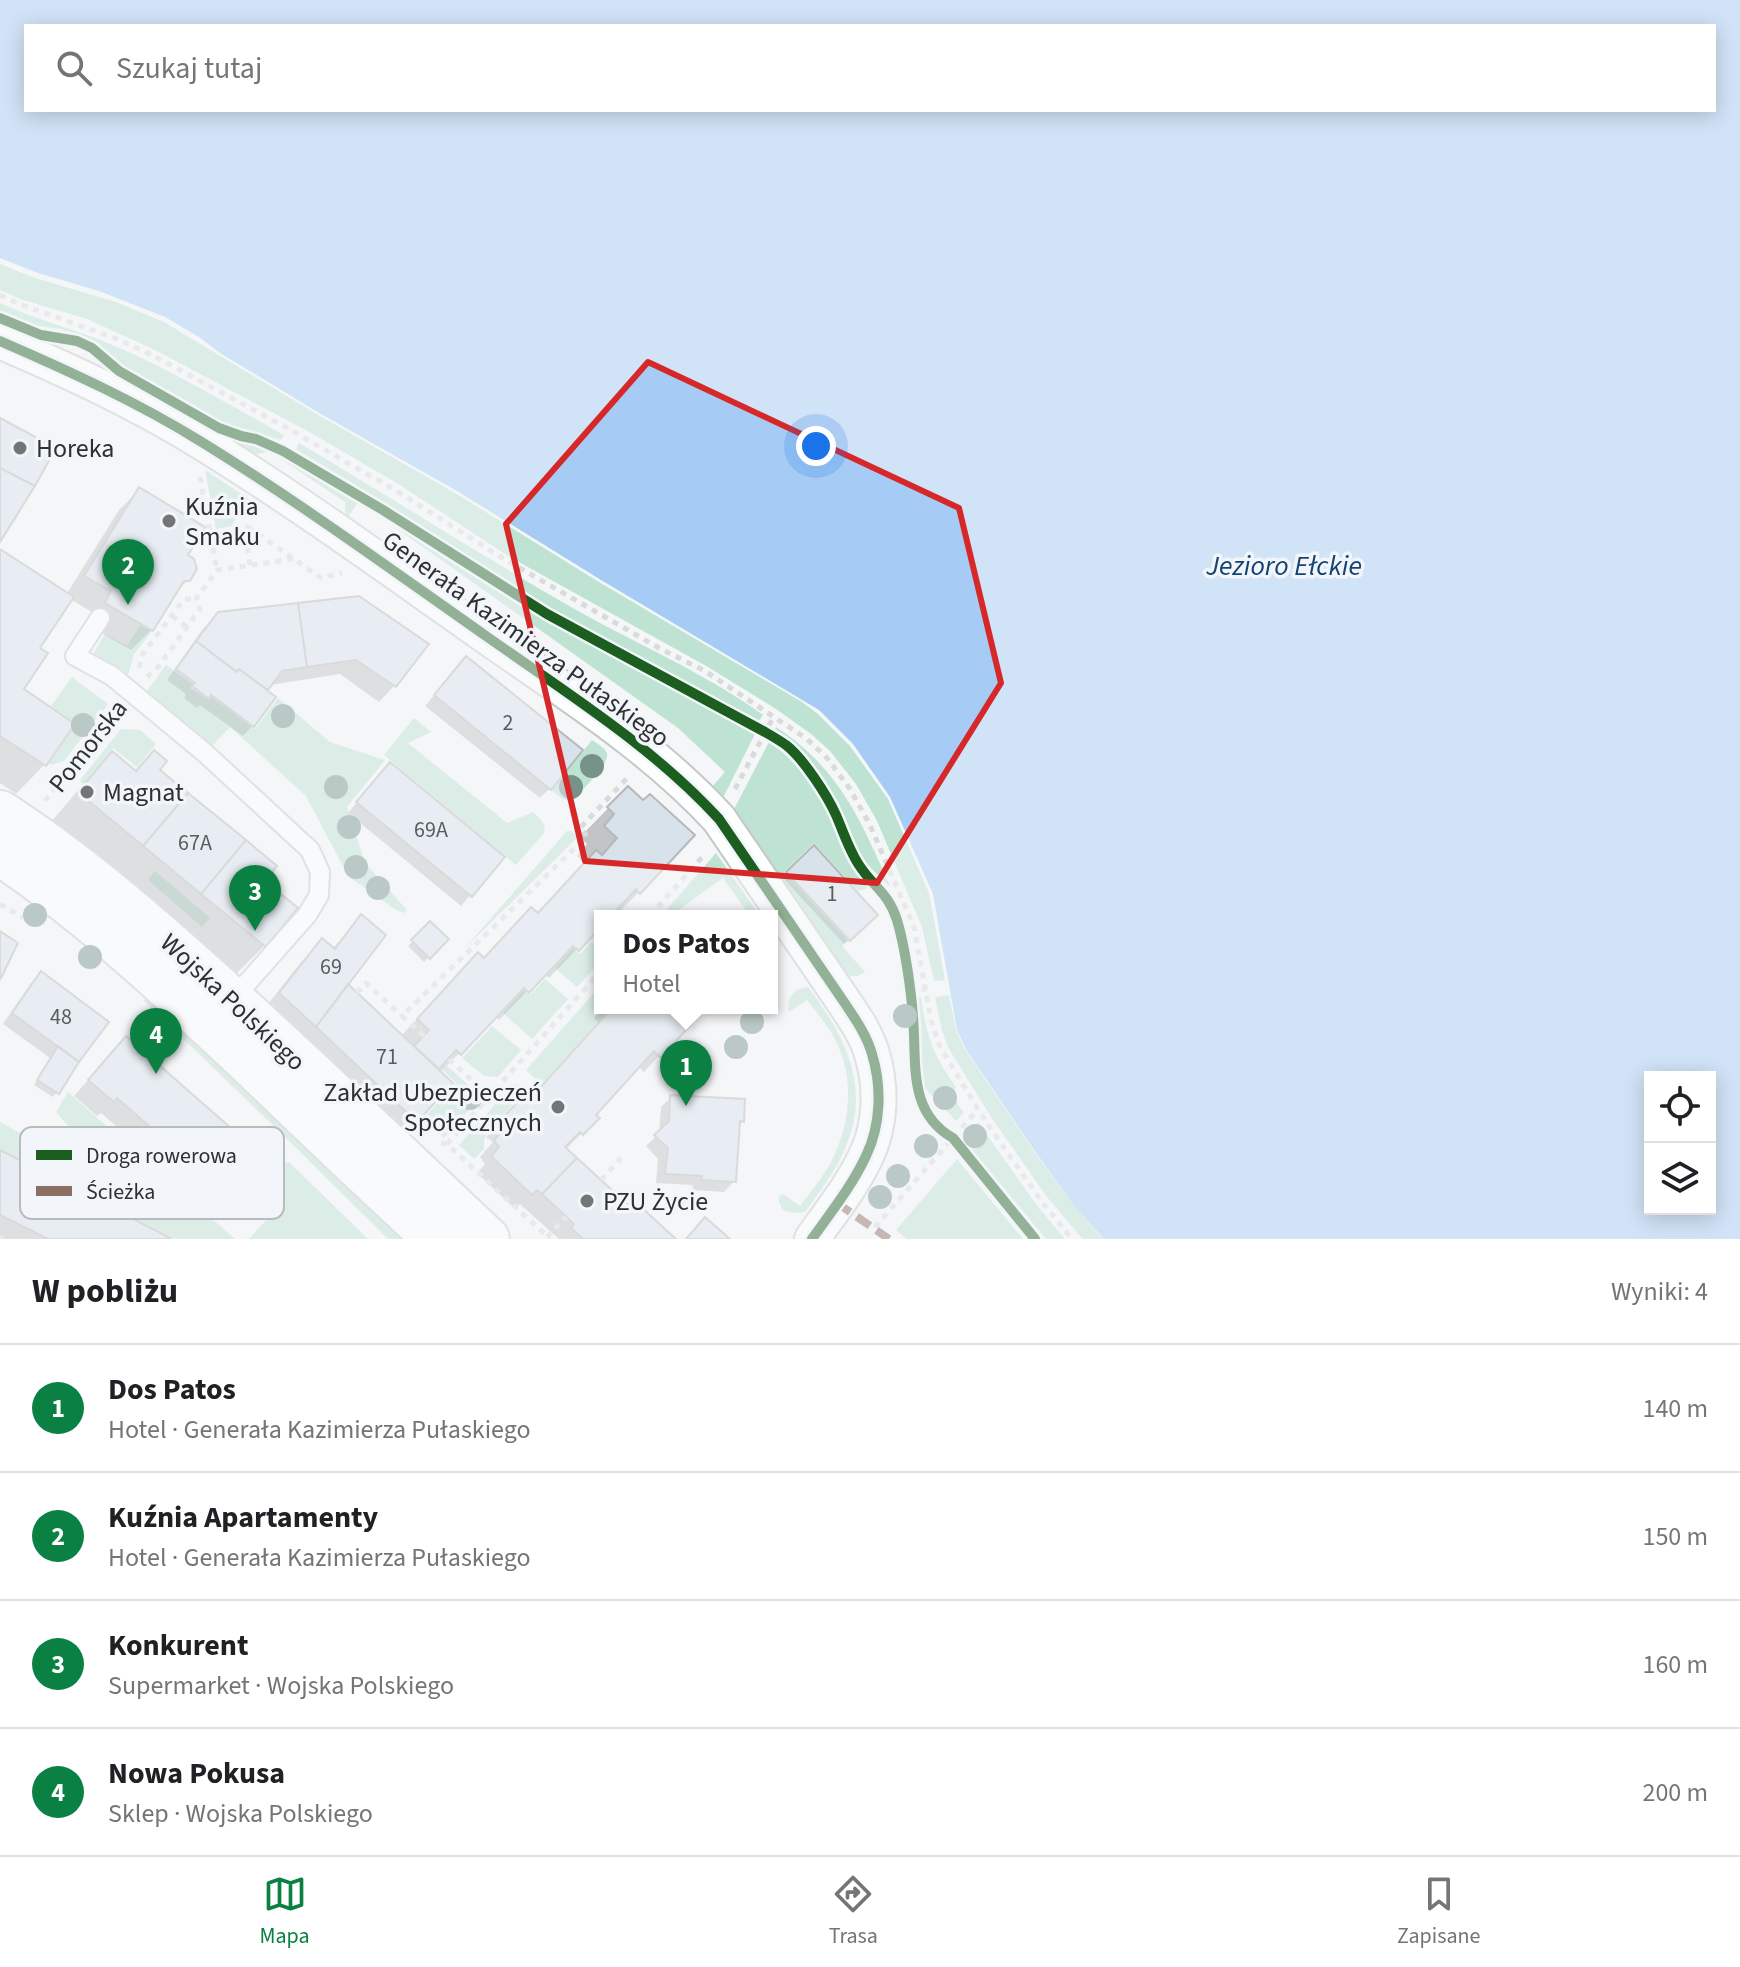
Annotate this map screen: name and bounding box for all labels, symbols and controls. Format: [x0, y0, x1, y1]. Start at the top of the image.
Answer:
search box [24, 24, 1716, 112]
icon: search [52, 46, 96, 90]
text: Szukaj tutaj [116, 47, 262, 90]
your location [796, 426, 836, 466]
place label: Horeka [36, 430, 114, 467]
marker: Horeka [11, 439, 29, 457]
place label: Kuźnia Smaku [185, 488, 260, 555]
marker: Kuźnia Smaku [160, 512, 178, 530]
street label: Generała Kazimierza Pułaskiego [375, 522, 677, 756]
pin: 2 [102, 539, 154, 605]
water label: Jezioro Ełckie [1205, 546, 1362, 586]
street label: Pomorska [40, 692, 136, 800]
house number: 2 [503, 707, 513, 739]
place label: Magnat [103, 774, 184, 811]
marker: Magnat [78, 783, 96, 801]
house number: 69A [414, 814, 448, 846]
house number: 67A [178, 827, 212, 859]
pin: 3 [229, 865, 281, 931]
house number: 1 [827, 878, 837, 910]
popup [594, 910, 778, 1014]
text: Dos Patos [622, 922, 750, 965]
street label: Wojska Polskiego [152, 925, 314, 1079]
house number: 69 [320, 951, 342, 983]
text: Hotel [622, 965, 681, 1002]
house number: 48 [50, 1001, 72, 1033]
pin: 4 [130, 1008, 182, 1074]
pin: 1 [660, 1040, 712, 1106]
house number: 71 [376, 1041, 398, 1073]
map controls [1644, 1071, 1716, 1215]
button: locate [1644, 1071, 1716, 1143]
place label: Zakład Ubezpieczeń Społecznych [323, 1074, 542, 1141]
marker: Zakład Ubezpieczeń Społecznych [549, 1098, 567, 1116]
legend [20, 1127, 284, 1219]
text: Droga rowerowa [86, 1140, 237, 1172]
button: layers [1644, 1143, 1716, 1215]
text: Ścieżka [86, 1176, 155, 1208]
place label: PZU Życie [603, 1183, 708, 1220]
marker: PZU Życie [578, 1192, 596, 1210]
text: W pobliżu [32, 1267, 178, 1316]
text: Wyniki: 4 [1611, 1273, 1708, 1310]
text: Dos Patos [108, 1368, 236, 1411]
text: 1 [51, 1390, 65, 1427]
text: 140 m [1642, 1390, 1708, 1427]
text: Hotel · Generała Kazimierza Pułaskiego [108, 1411, 531, 1448]
text: Kuźnia Apartamenty [108, 1496, 378, 1539]
text: 2 [51, 1518, 65, 1555]
text: 150 m [1642, 1518, 1708, 1555]
text: Hotel · Generała Kazimierza Pułaskiego [108, 1539, 531, 1576]
text: Konkurent [108, 1624, 249, 1667]
text: 3 [51, 1646, 65, 1683]
text: 160 m [1642, 1646, 1708, 1683]
text: Supermarket · Wojska Polskiego [108, 1667, 454, 1704]
text: Nowa Pokusa [108, 1752, 285, 1795]
text: 4 [51, 1774, 65, 1811]
text: 200 m [1642, 1774, 1708, 1811]
text: Sklep · Wojska Polskiego [108, 1795, 373, 1832]
tab: Mapa [260, 1872, 310, 1952]
tab: Trasa [829, 1872, 878, 1952]
tab: Zapisane [1397, 1872, 1480, 1952]

